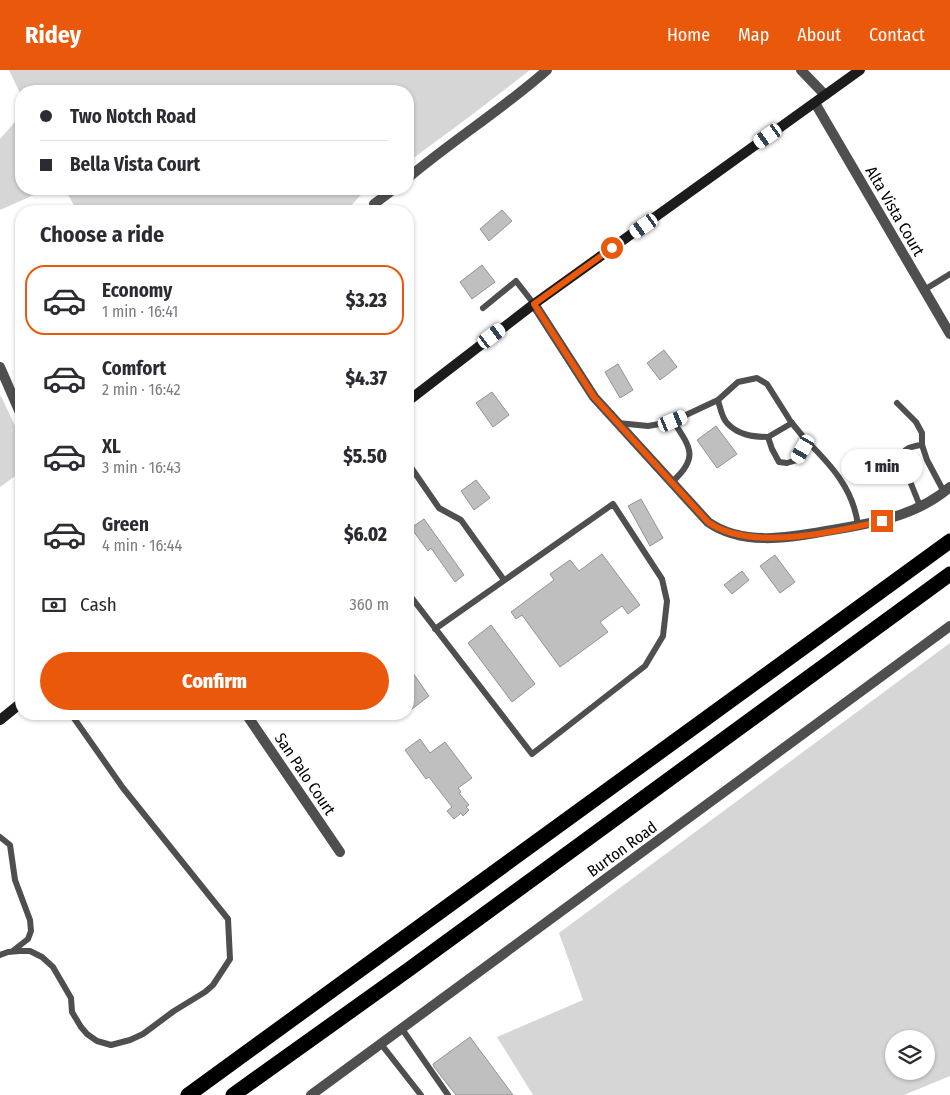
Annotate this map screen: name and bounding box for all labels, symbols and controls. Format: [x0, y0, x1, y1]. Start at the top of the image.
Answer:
text: Ridey [25, 21, 81, 49]
text: Home [667, 24, 710, 46]
text: Map [738, 24, 769, 46]
text: About [797, 24, 841, 46]
text: Contact [869, 24, 925, 46]
text: Two Notch Road [70, 105, 196, 128]
car [751, 121, 784, 151]
text: Bella Vista Court [70, 153, 200, 176]
street label: Alta Vista Court [862, 163, 929, 260]
car [627, 211, 660, 241]
text: Choose a ride [40, 221, 164, 248]
route start [601, 237, 623, 259]
icon: car [42, 278, 87, 323]
text: Economy [102, 279, 172, 302]
text: $3.23 [346, 289, 387, 312]
text: 1 min · 16:41 [102, 302, 178, 321]
car [475, 321, 508, 351]
icon: car [42, 356, 87, 401]
text: Comfort [102, 357, 166, 380]
text: $4.37 [345, 367, 387, 390]
text: 2 min · 16:42 [102, 380, 181, 399]
car [656, 408, 689, 434]
car [789, 432, 816, 466]
icon: car [42, 434, 87, 479]
text: XL [102, 435, 121, 458]
text: $5.50 [343, 445, 387, 468]
callout: 1 min [841, 448, 923, 484]
text: 1 min [865, 457, 899, 476]
text: 3 min · 16:43 [102, 458, 181, 477]
route end [871, 510, 893, 532]
icon: car [42, 512, 87, 557]
text: Green [102, 513, 149, 536]
text: $6.02 [344, 523, 387, 546]
text: 4 min · 16:44 [102, 536, 182, 555]
icon: cash [40, 591, 68, 619]
text: Cash [80, 593, 117, 616]
text: 360 m [349, 595, 389, 614]
button: Confirm [40, 652, 389, 710]
street label: San Palo Court [271, 729, 340, 819]
street label: Burton Road [583, 817, 661, 881]
map controls [885, 1030, 935, 1080]
button: layers [885, 1030, 935, 1080]

